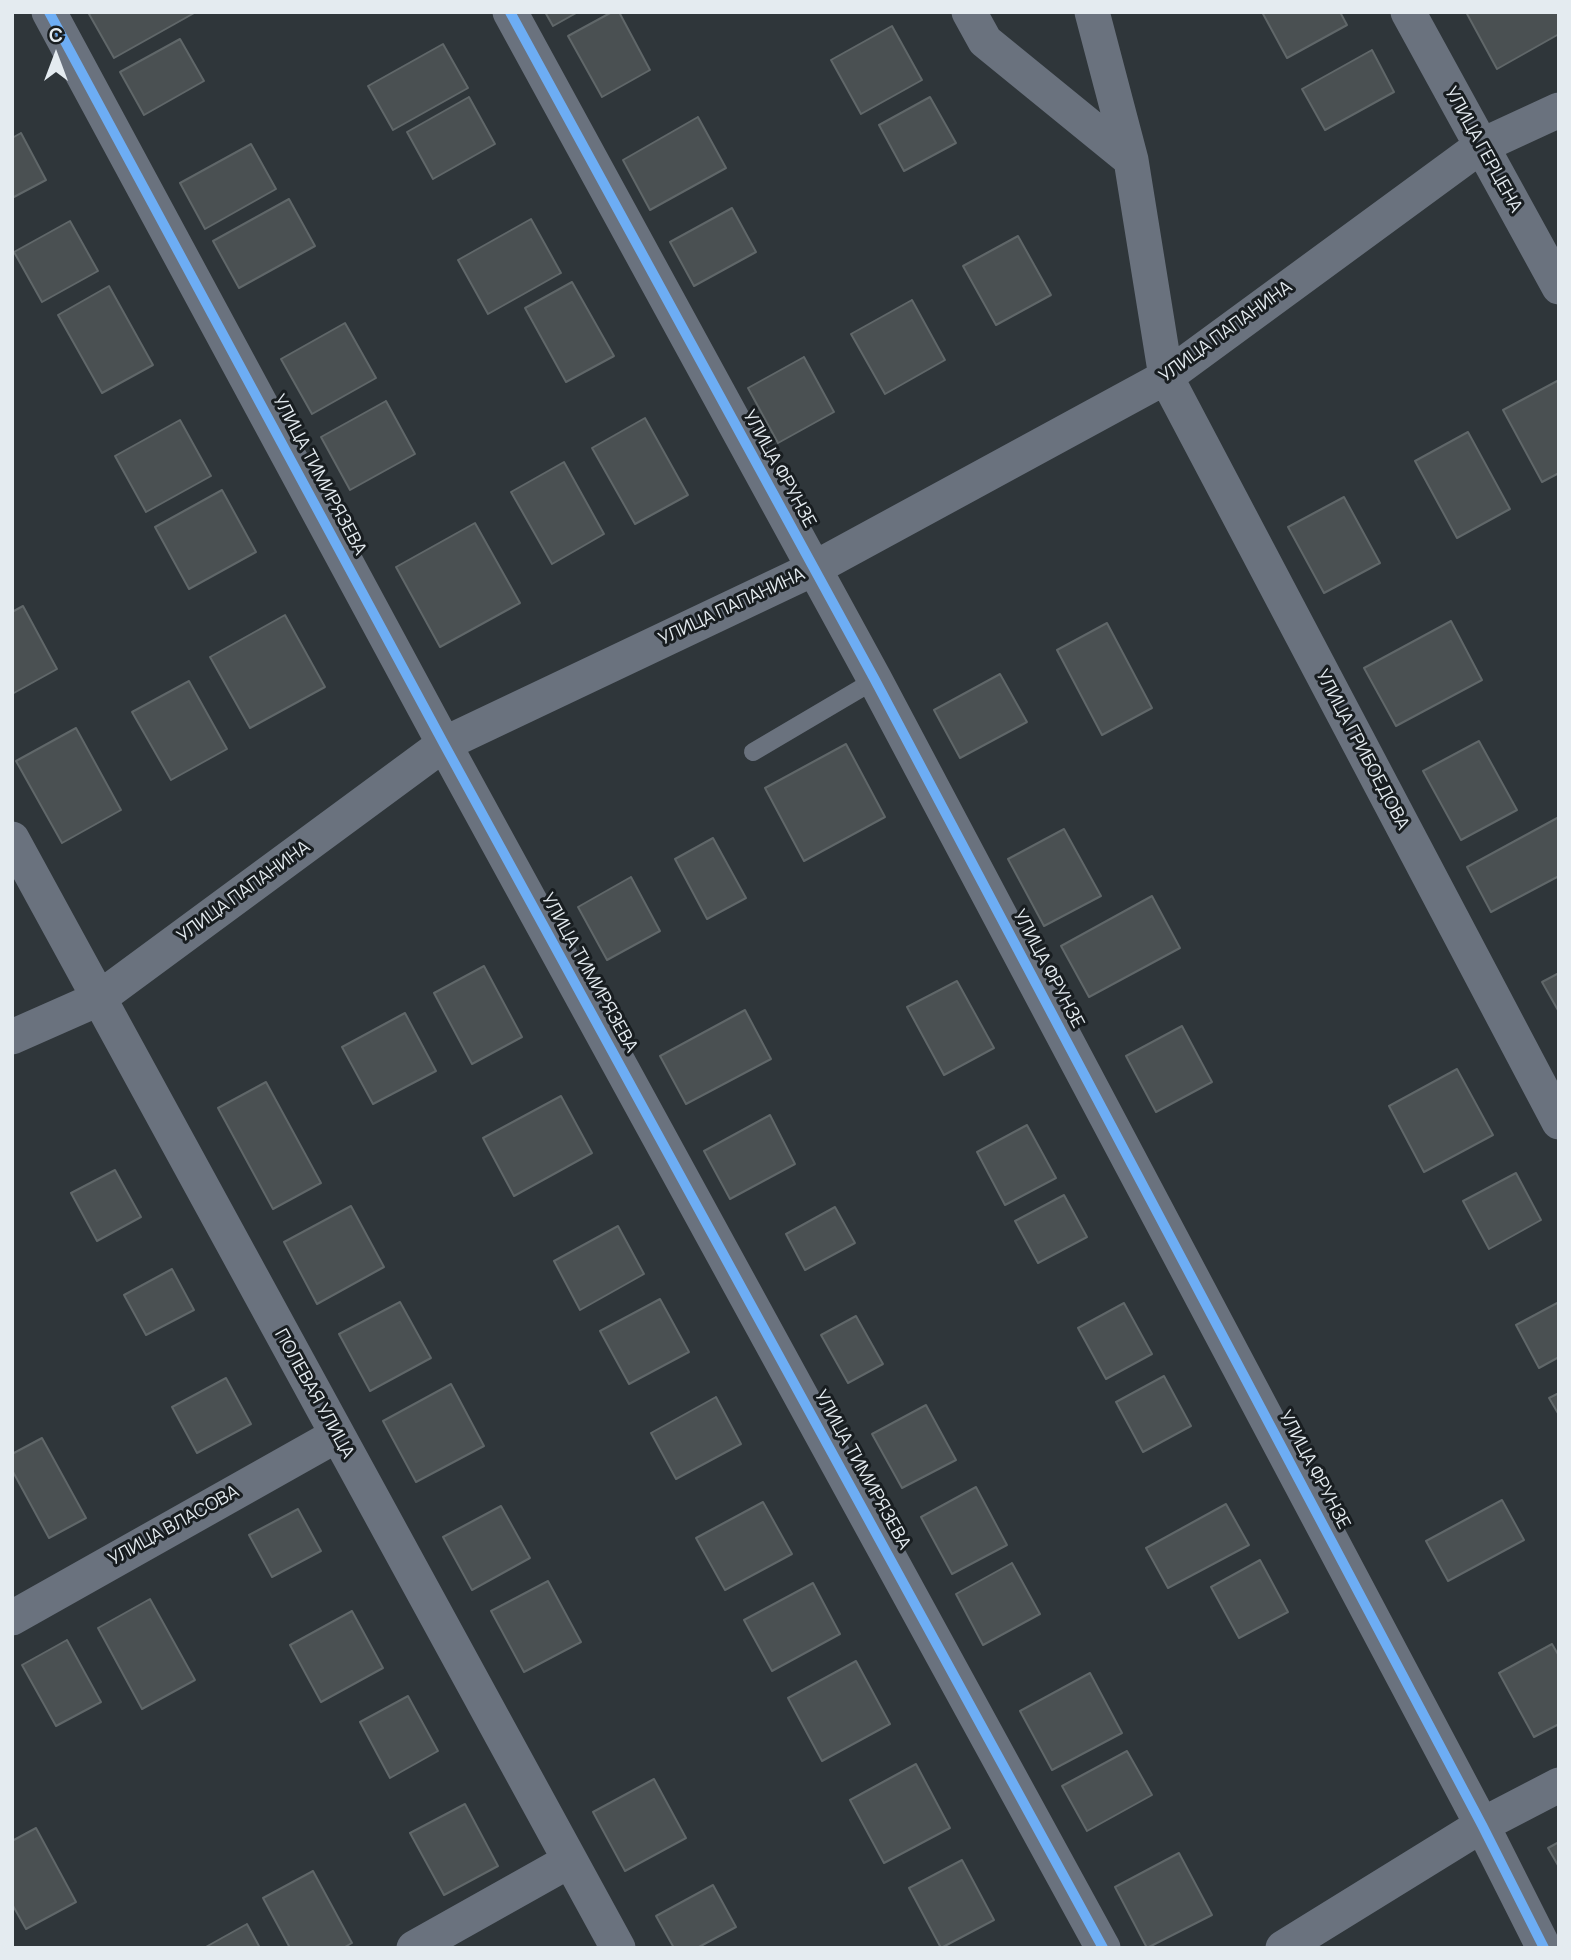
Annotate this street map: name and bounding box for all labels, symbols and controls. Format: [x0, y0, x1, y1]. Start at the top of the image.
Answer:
north arrow [21, 21, 91, 91]
text: С [49, 22, 63, 48]
street label: УЛИЦА ГЕРЦЕНА [1440, 83, 1526, 217]
street label: УЛИЦА ПАПАНИНА [1155, 277, 1297, 387]
street label: УЛИЦА ТИМИРЯЗЕВА [267, 391, 371, 559]
street label: УЛИЦА ФРУНЗЕ [738, 406, 820, 532]
street label: УЛИЦА ПАПАНИНА [655, 564, 809, 650]
street label: УЛИЦА ГРИБОЕДОВА [1311, 666, 1413, 834]
street label: УЛИЦА ПАПАНИНА [173, 837, 315, 947]
street label: УЛИЦА ТИМИРЯЗЕВА [536, 890, 642, 1056]
street label: УЛИЦА ФРУНЗЕ [1008, 906, 1088, 1032]
street label: ПОЛЕВАЯ УЛИЦА [270, 1326, 358, 1462]
street label: УЛИЦА ТИМИРЯЗЕВА [809, 1387, 915, 1553]
street label: УЛИЦА ФРУНЗЕ [1274, 1407, 1354, 1533]
street label: УЛИЦА ВЛАСОВА [105, 1481, 243, 1571]

